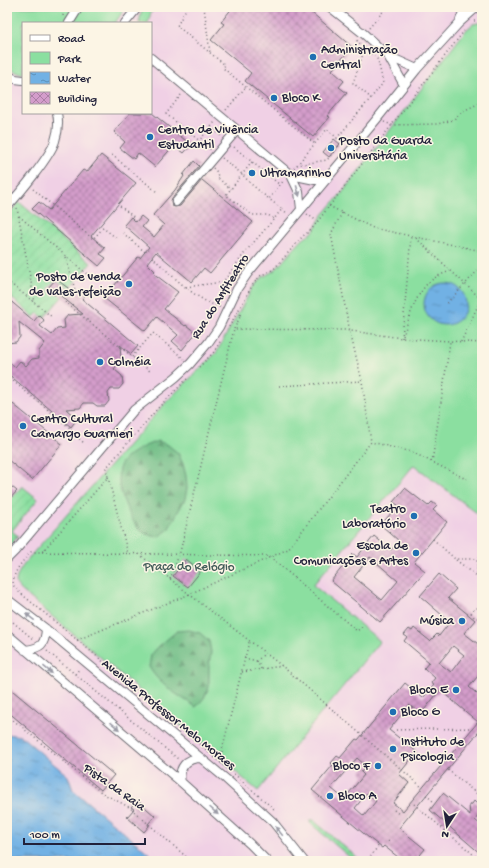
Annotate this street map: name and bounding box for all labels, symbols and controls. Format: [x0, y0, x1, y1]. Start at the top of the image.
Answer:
legend [22, 22, 152, 114]
text: Road [58, 33, 85, 47]
place label: Administração Central [321, 43, 398, 73]
marker: Administração Central [308, 52, 318, 62]
text: Park [57, 53, 83, 67]
text: Water [58, 73, 92, 87]
place label: Bloco K [281, 91, 322, 106]
text: Building [57, 93, 97, 107]
marker: Bloco K [269, 93, 279, 103]
place label: Centro de Vivência Estudantil [158, 123, 259, 153]
marker: Centro de Vivência Estudantil [145, 132, 155, 142]
place label: Posto da Guarda Universitária [338, 134, 432, 164]
marker: Posto da Guarda Universitária [326, 143, 336, 153]
place label: Ultramarinho [260, 166, 332, 181]
marker: Ultramarinho [247, 168, 257, 178]
one-way arrow [296, 185, 302, 198]
street label: Rua do Anfiteatro [189, 252, 253, 342]
place label: Posto de venda de vales-refeição [29, 270, 122, 300]
marker: Posto de venda de vales-refeição [124, 279, 134, 289]
place label: Colméia [108, 355, 151, 370]
marker: Colméia [95, 357, 105, 367]
place label: Centro Cultural Camargo Guarnieri [31, 412, 133, 442]
marker: Centro Cultural Camargo Guarnieri [18, 421, 28, 431]
place label: Teatro Laboratório [342, 502, 406, 532]
marker: Teatro Laboratório [409, 511, 419, 521]
place label: Escola de Comunicações e Artes [294, 539, 409, 569]
marker: Escola de Comunicações e Artes [411, 548, 421, 558]
park label: Praça do Relógio [142, 560, 235, 575]
one-way arrow [25, 613, 36, 621]
place label: Música [420, 614, 455, 629]
marker: Música [457, 616, 467, 626]
street label: Avenida Professor Melo Moraes [98, 656, 239, 774]
one-way arrow [43, 665, 54, 674]
place label: Bloco E [408, 683, 449, 698]
marker: Bloco E [451, 685, 461, 695]
place label: Bloco G [400, 705, 441, 720]
marker: Bloco G [388, 707, 398, 717]
one-way arrow [110, 722, 120, 731]
place label: Instituto de Psicologia [400, 735, 464, 765]
marker: Instituto de Psicologia [388, 744, 398, 754]
place label: Bloco F [332, 759, 371, 774]
street label: Pista da Raia [79, 761, 149, 815]
marker: Bloco F [373, 761, 383, 771]
place label: Bloco A [337, 789, 378, 804]
marker: Bloco A [325, 791, 335, 801]
north arrow [427, 806, 467, 846]
one-way arrow [208, 807, 219, 816]
scale bar [24, 820, 145, 846]
one-way arrow [275, 825, 284, 836]
text: N [441, 827, 450, 840]
text: 100 m [29, 829, 60, 843]

